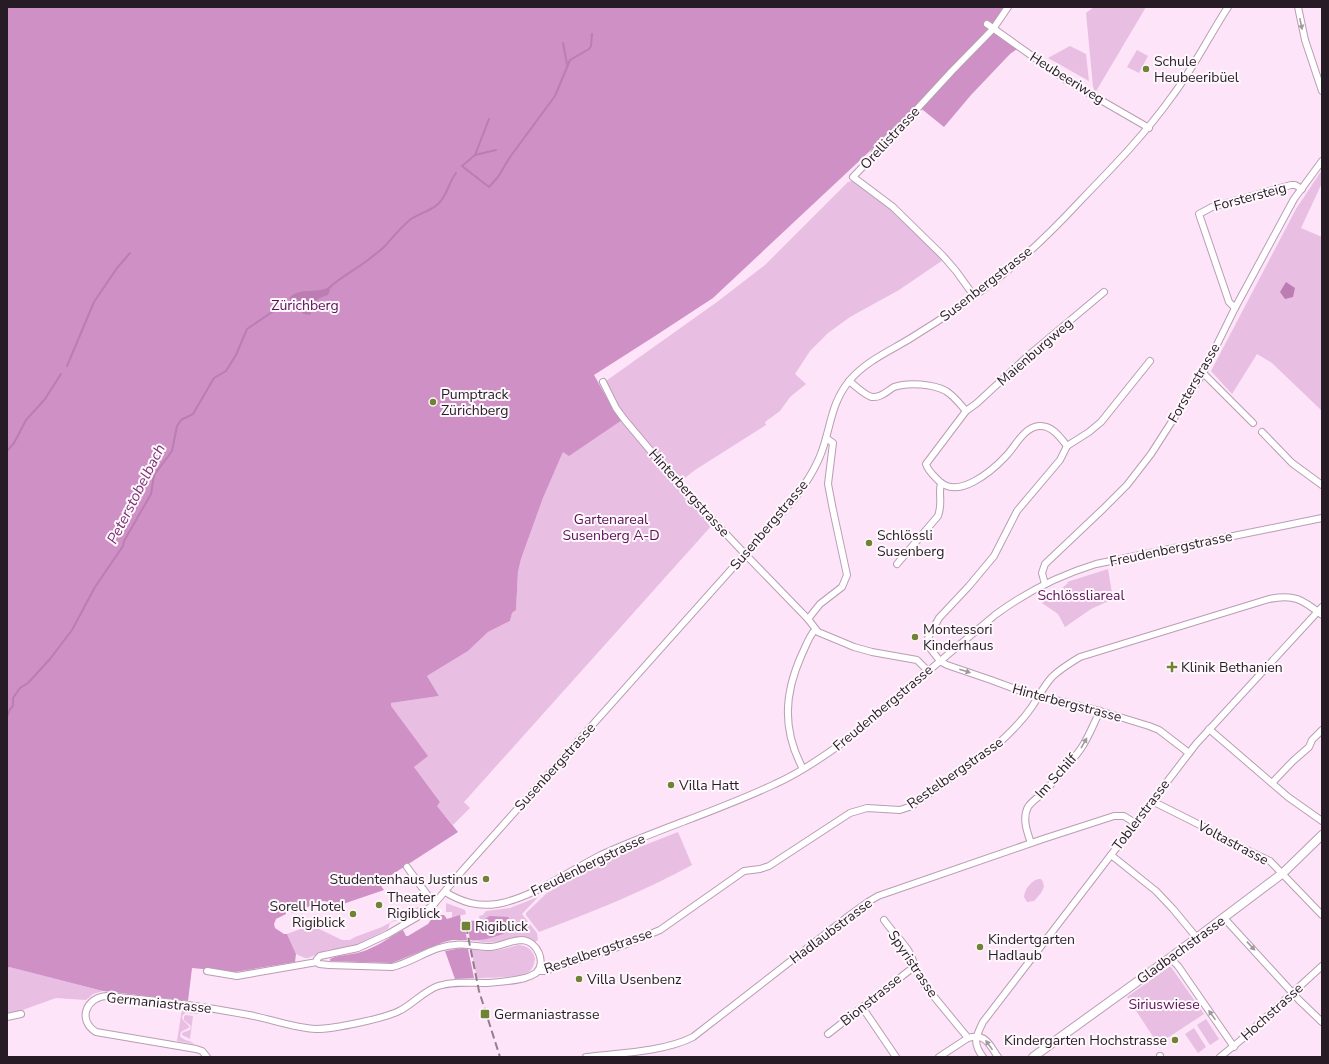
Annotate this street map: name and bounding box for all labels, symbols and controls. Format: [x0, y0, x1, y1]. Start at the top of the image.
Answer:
one-way arrow [1298, 17, 1304, 30]
street label: Heubeeriweg [1026, 48, 1108, 108]
place label: Schule Heubeeribüel [1154, 52, 1240, 87]
marker: Schule Heubeeribüel [1141, 64, 1151, 74]
street label: Orellistrasse [856, 102, 924, 174]
street label: Forstersteig [1212, 178, 1288, 216]
street label: Susenbergstrasse [936, 242, 1036, 326]
park label: Zürichberg [271, 296, 339, 315]
street label: Maienburgweg [993, 314, 1077, 390]
street label: Forsterstrasse [1164, 340, 1224, 426]
place label: Pumptrack Zürichberg [441, 385, 509, 420]
marker: Pumptrack Zürichberg [428, 397, 438, 407]
water label: Peterstobelbach [102, 441, 170, 547]
street label: Hinterbergstrasse [644, 445, 734, 541]
street label: Susenbergstrasse [726, 476, 812, 574]
park label: Gartenareal Susenberg A-D [562, 510, 660, 545]
place label: Schlössli Susenberg [877, 526, 944, 561]
street label: Freudenbergstrasse [1108, 527, 1234, 571]
marker: Schlössli Susenberg [864, 538, 874, 548]
park label: Schlössliareal [1037, 586, 1125, 605]
place label: Montessori Kinderhaus [923, 620, 994, 655]
marker: Montessori Kinderhaus [910, 632, 920, 642]
place label: Klinik Bethanien [1181, 658, 1283, 677]
street label: Freudenbergstrasse [829, 661, 937, 755]
marker: Klinik Bethanien [1166, 661, 1178, 673]
one-way arrow [959, 668, 971, 674]
street label: Hinterbergstrasse [1010, 679, 1124, 727]
street label: Susenbergstrasse [510, 719, 600, 815]
street label: Restelbergstrasse [903, 733, 1007, 813]
one-way arrow [1081, 737, 1088, 749]
street label: Im Schilf [1031, 749, 1081, 802]
street label: Toblerstrasse [1108, 775, 1174, 855]
place label: Villa Hatt [678, 776, 739, 795]
marker: Villa Hatt [666, 780, 676, 790]
street label: Voltastrasse [1193, 816, 1272, 870]
street label: Freudenbergstrasse [528, 829, 648, 901]
place label: Studentenhaus Justinus [330, 870, 478, 889]
marker: Studentenhaus Justinus [481, 874, 491, 884]
place label: Theater Rigiblick [387, 888, 441, 923]
street label: Hadlaubstrasse [786, 894, 876, 968]
place label: Sorell Hotel Rigiblick [270, 897, 346, 932]
marker: Theater Rigiblick [374, 900, 384, 910]
marker: Sorell Hotel Rigiblick [348, 909, 358, 919]
street label: Gladbachstrasse [1133, 912, 1229, 988]
place label: Rigiblick [475, 917, 529, 936]
marker: Rigiblick [460, 920, 472, 932]
street label: Restelbergstrasse [541, 924, 655, 978]
street label: Spyristrasse [884, 927, 942, 1001]
place label: Kindertgarten Hadlaub [988, 930, 1075, 965]
one-way arrow [1246, 941, 1255, 951]
marker: Kindertgarten Hadlaub [975, 942, 985, 952]
place label: Villa Usenbenz [586, 970, 682, 989]
street label: Bionstrasse [837, 970, 905, 1030]
marker: Villa Usenbenz [574, 974, 584, 984]
street label: Hochstrasse [1237, 979, 1307, 1045]
street label: Germaniastrasse [106, 988, 212, 1018]
park label: Siriuswiese [1128, 995, 1200, 1014]
place label: Germaniastrasse [494, 1005, 600, 1024]
marker: Germaniastrasse [479, 1008, 491, 1020]
one-way arrow [1208, 1009, 1216, 1020]
place label: Kindergarten Hochstrasse [1004, 1031, 1167, 1050]
marker: Kindergarten Hochstrasse [1170, 1035, 1180, 1045]
one-way arrow [985, 1039, 993, 1050]

